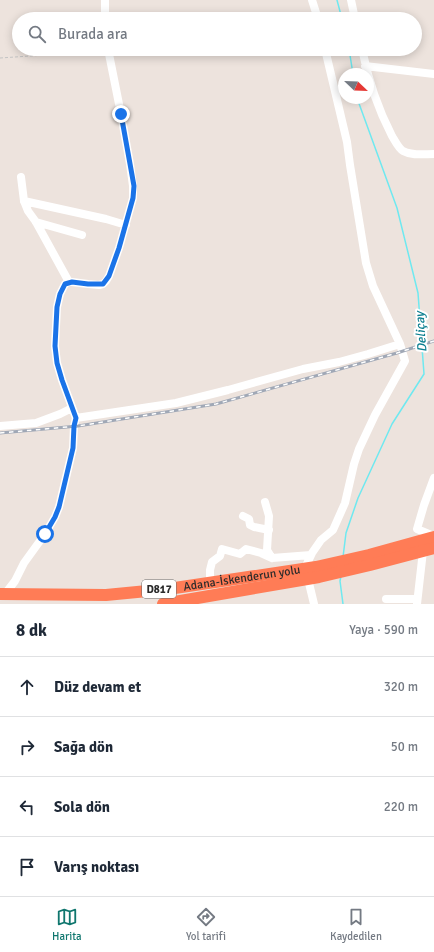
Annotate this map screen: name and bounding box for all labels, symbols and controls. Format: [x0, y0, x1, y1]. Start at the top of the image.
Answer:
search box [12, 12, 422, 56]
icon: search [26, 23, 48, 45]
text: Burada ara [58, 25, 128, 43]
north arrow [338, 68, 374, 104]
route end [112, 105, 130, 123]
water label: Deliçay [411, 309, 430, 353]
route start [36, 525, 54, 543]
street label: Adana-İskenderun yolu [182, 562, 301, 594]
road number: D817 [142, 580, 176, 598]
text: 8 dk [16, 620, 47, 641]
text: Yaya · 590 m [349, 622, 418, 638]
icon: ahead [16, 676, 38, 698]
text: Düz devam et [54, 678, 141, 696]
text: 320 m [384, 679, 418, 695]
icon: right [16, 736, 38, 758]
text: Sağa dön [54, 738, 113, 756]
text: 50 m [391, 739, 418, 755]
icon: left [16, 796, 38, 818]
text: Sola dön [54, 798, 110, 816]
text: 220 m [384, 799, 418, 815]
icon: arrive [16, 856, 38, 878]
text: Varış noktası [54, 858, 139, 876]
tab: Harita [52, 906, 82, 943]
tab: Yol tarifi [186, 906, 226, 943]
tab: Kaydedilen [330, 906, 382, 943]

